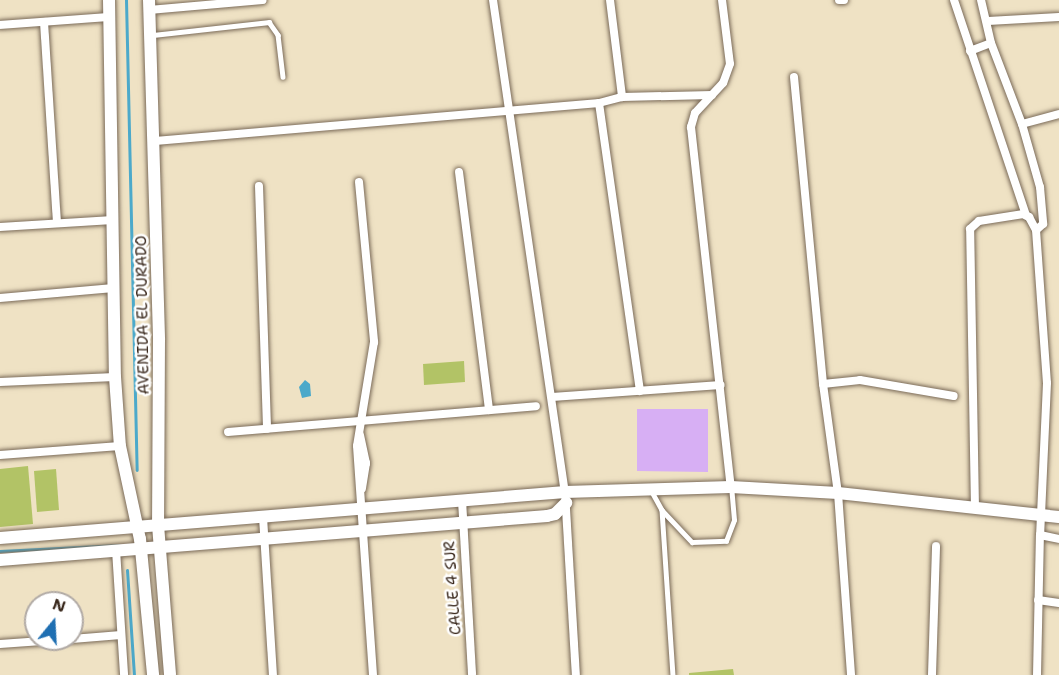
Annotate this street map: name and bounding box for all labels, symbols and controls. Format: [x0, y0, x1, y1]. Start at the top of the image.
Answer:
street label: AVENIDA EL DURADO [133, 235, 153, 395]
street label: CALLE 4 SUR [441, 540, 465, 636]
north arrow [24, 591, 84, 651]
text: N [50, 593, 68, 617]

